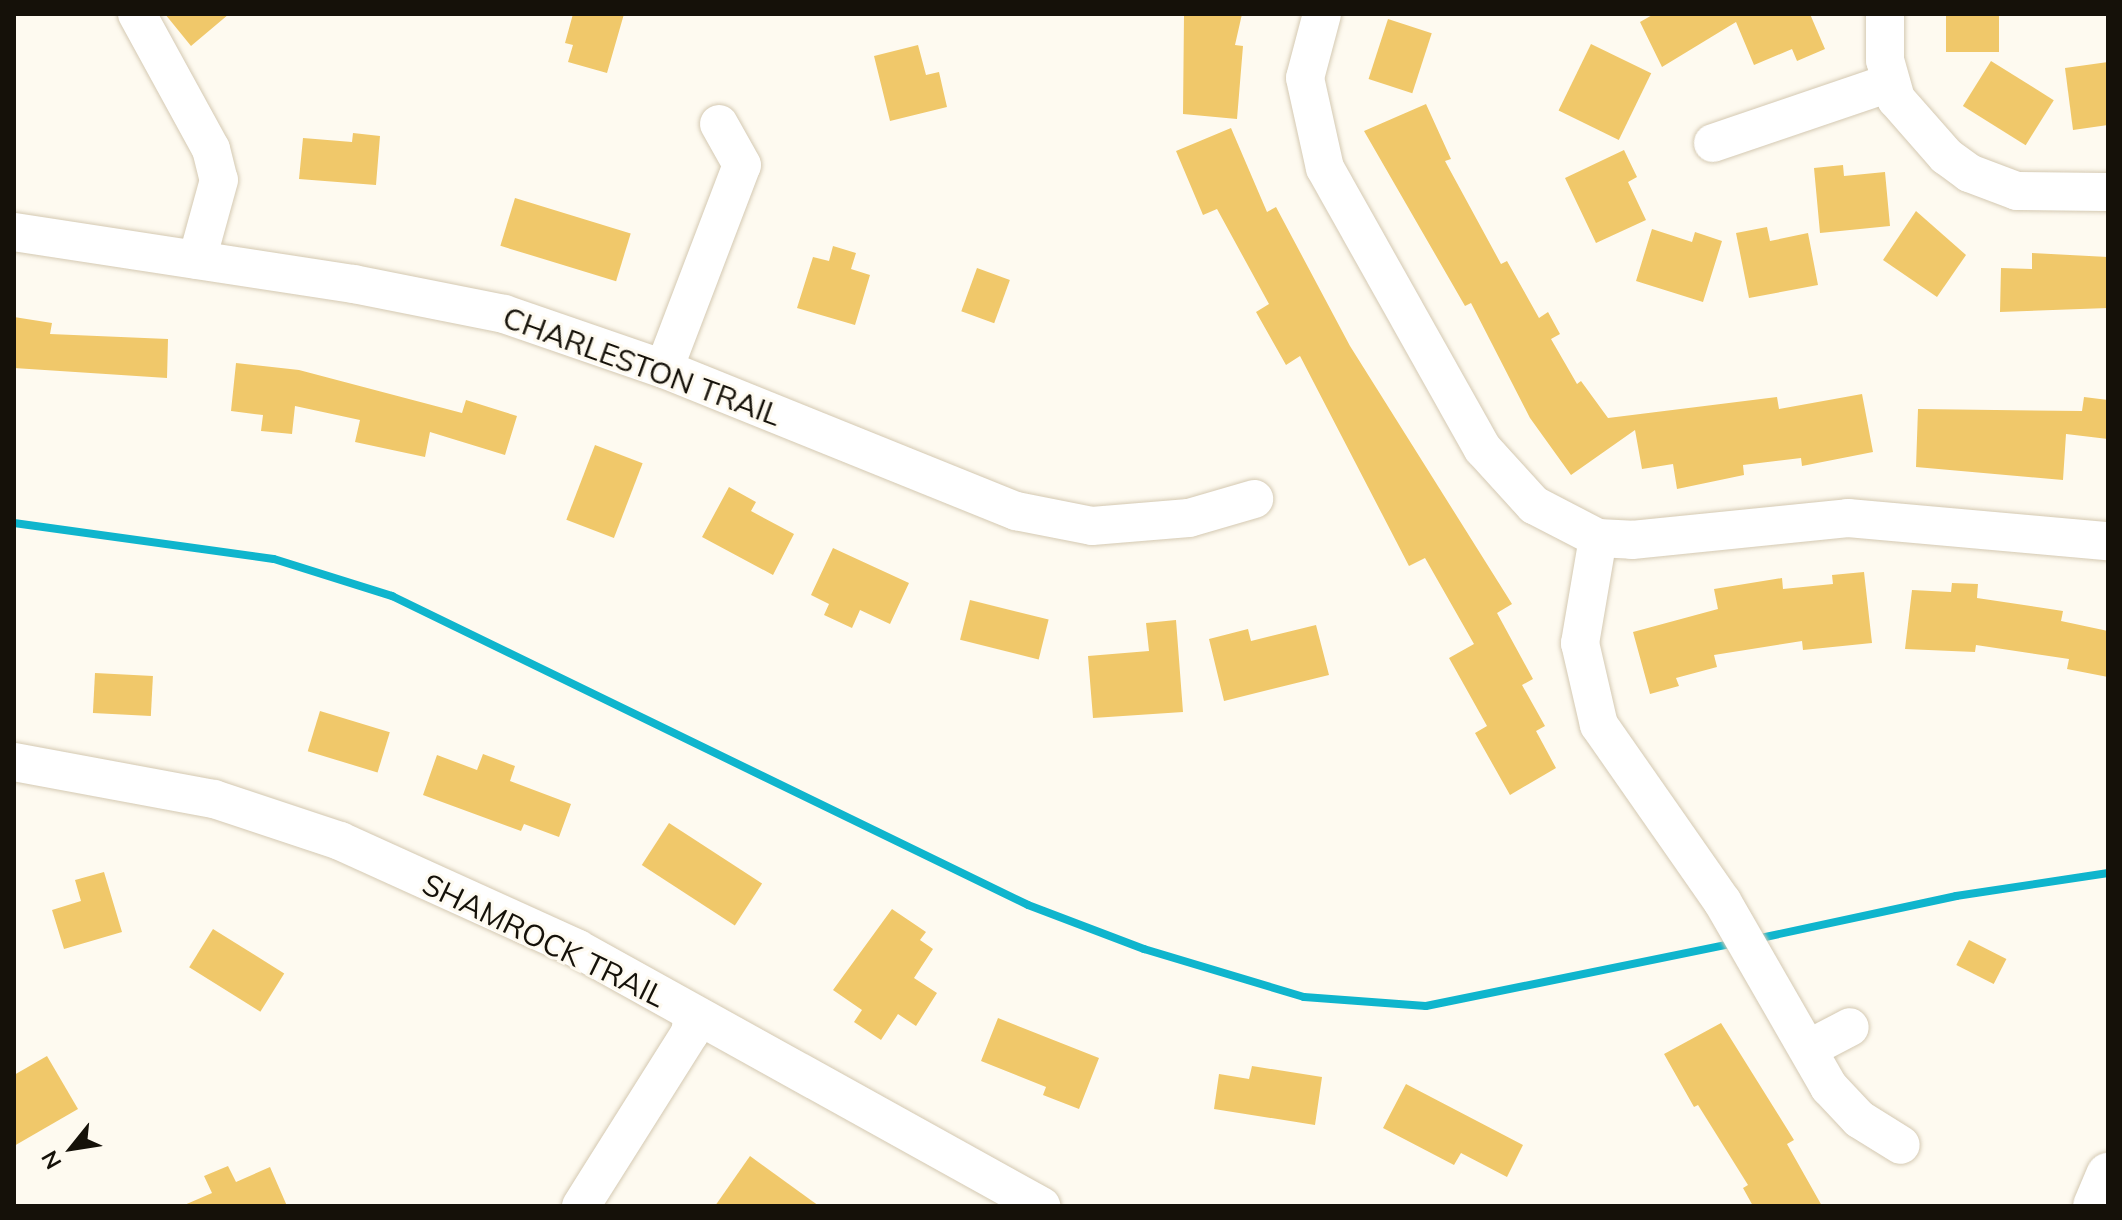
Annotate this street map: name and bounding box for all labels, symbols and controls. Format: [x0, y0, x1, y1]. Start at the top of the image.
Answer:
street label: CHARLESTON TRAIL [498, 299, 786, 433]
street label: SHAMROCK TRAIL [417, 866, 671, 1014]
north arrow [32, 1108, 112, 1188]
text: N [35, 1146, 67, 1174]

